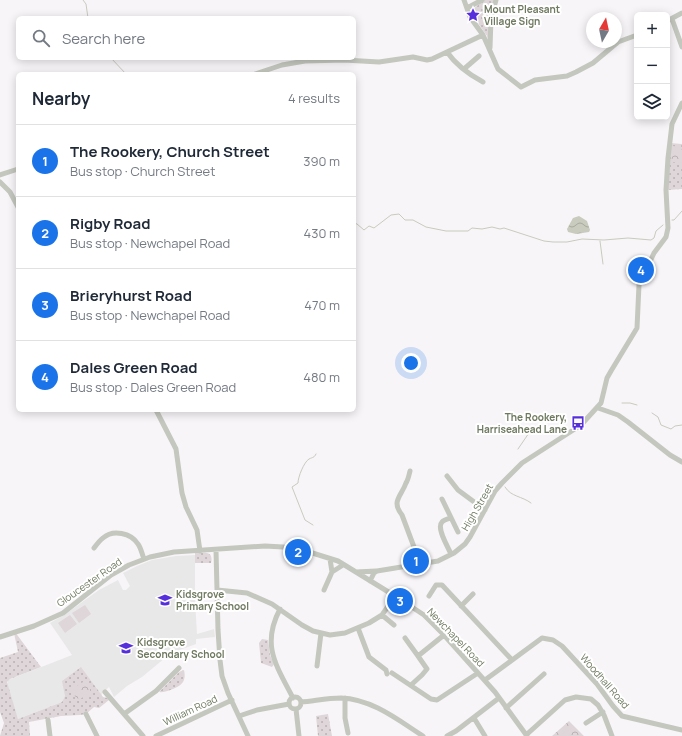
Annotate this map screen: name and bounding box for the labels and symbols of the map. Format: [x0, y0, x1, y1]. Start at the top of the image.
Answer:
place label: Mount Pleasant Village Sign [484, 2, 560, 28]
place icon: Mount Pleasant Village Sign [465, 7, 481, 23]
north arrow [586, 12, 622, 48]
pin: 4 [628, 255, 654, 285]
your location [401, 353, 421, 373]
place label: The Rookery, Harriseahead Lane [477, 410, 567, 436]
bus stop icon: The Rookery, Harriseahead Lane [570, 415, 586, 431]
street label: High Street [458, 481, 496, 533]
pin: 2 [285, 537, 311, 567]
pin: 1 [403, 546, 429, 576]
street label: Gloucester Road [54, 554, 124, 610]
pin: 3 [387, 586, 413, 616]
place label: Kidsgrove Primary School [176, 587, 249, 613]
school or university icon: Kidsgrove Primary School [157, 592, 173, 608]
street label: Newchapel Road [424, 605, 488, 670]
place label: Kidsgrove Secondary School [137, 635, 225, 661]
school or university icon: Kidsgrove Secondary School [118, 640, 134, 656]
street label: Woodhall Road [577, 651, 633, 711]
street label: William Road [161, 691, 219, 729]

